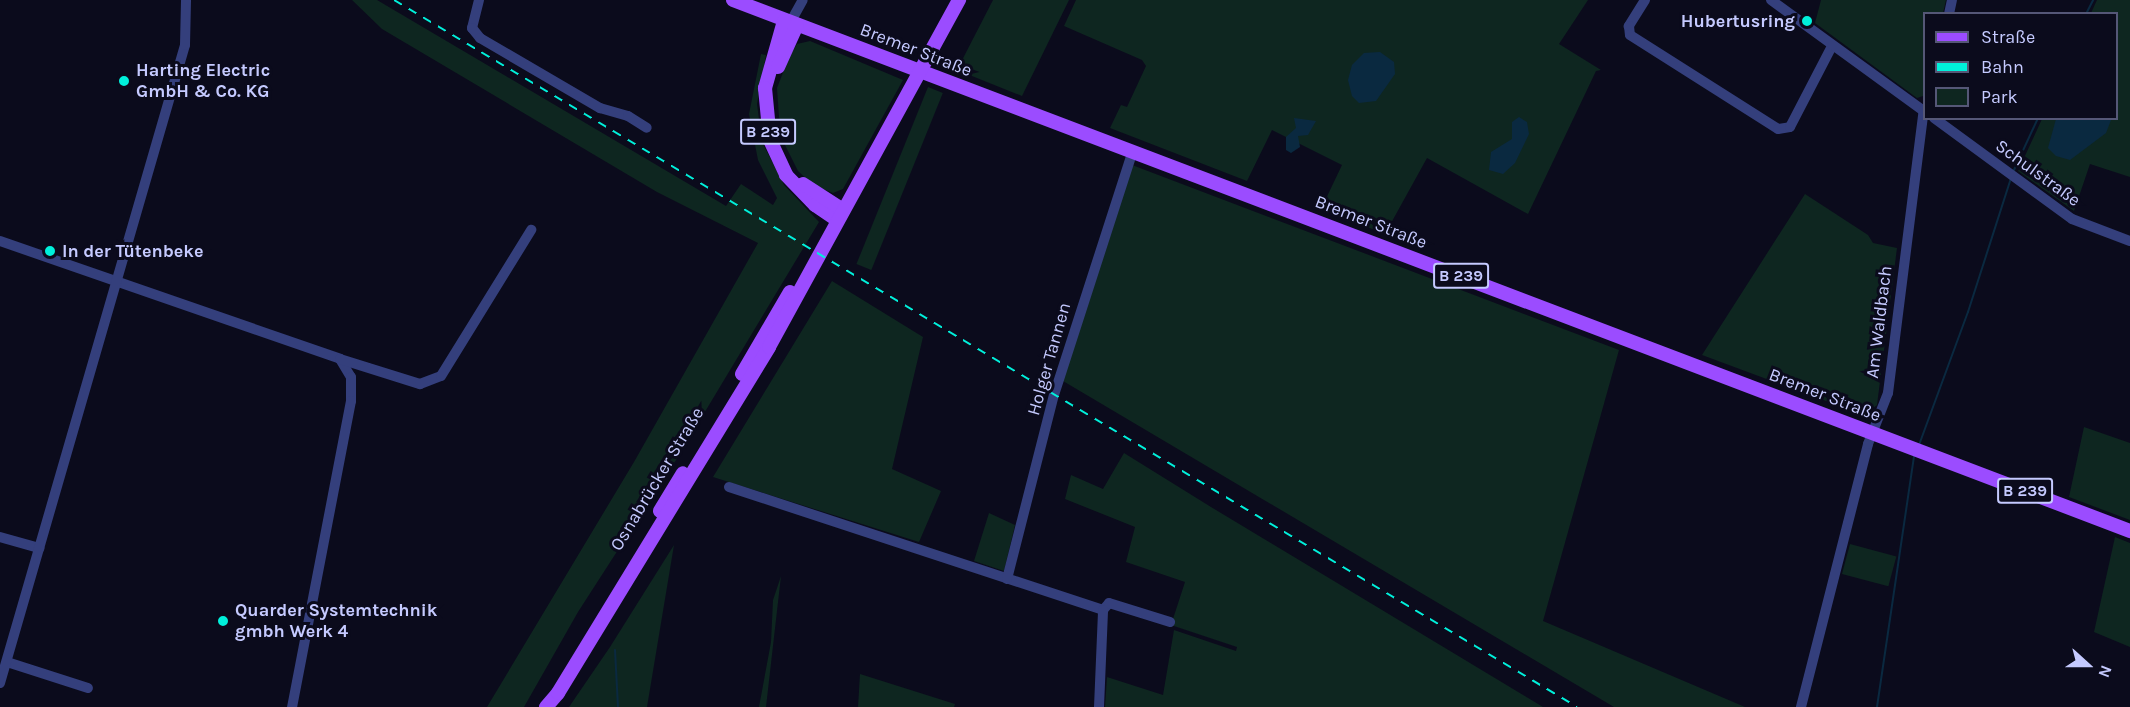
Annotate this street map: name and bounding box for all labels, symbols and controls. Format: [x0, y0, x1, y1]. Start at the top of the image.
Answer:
place label: Hubertusring [1681, 10, 1795, 32]
legend [1923, 12, 2118, 120]
marker: Hubertusring [1800, 14, 1814, 28]
street label: Bremer Straße [857, 19, 975, 81]
text: Straße [1981, 26, 2035, 48]
text: Bahn [1981, 56, 2024, 78]
place label: Harting Electric GmbH & Co. KG [136, 60, 270, 103]
marker: Harting Electric GmbH & Co. KG [117, 74, 131, 88]
text: Park [1981, 86, 2018, 108]
road number: B 239 [740, 119, 796, 145]
street label: Schulstraße [1991, 135, 2085, 211]
street label: Bremer Straße [1312, 191, 1430, 253]
place label: In der Tütenbeke [62, 240, 203, 262]
marker: In der Tütenbeke [43, 244, 57, 258]
road number: B 239 [1432, 263, 1490, 289]
street label: Am Waldbach [1861, 264, 1897, 380]
street label: Holger Tannen [1023, 300, 1075, 418]
street label: Bremer Straße [1766, 364, 1884, 426]
street label: Osnabrücker Straße [606, 403, 708, 555]
road number: B 239 [1996, 478, 2054, 504]
place label: Quarder Systemtechnik gmbh Werk 4 [235, 600, 437, 642]
marker: Quarder Systemtechnik gmbh Werk 4 [216, 614, 230, 628]
north arrow [2058, 635, 2118, 695]
text: N [2094, 663, 2116, 680]

